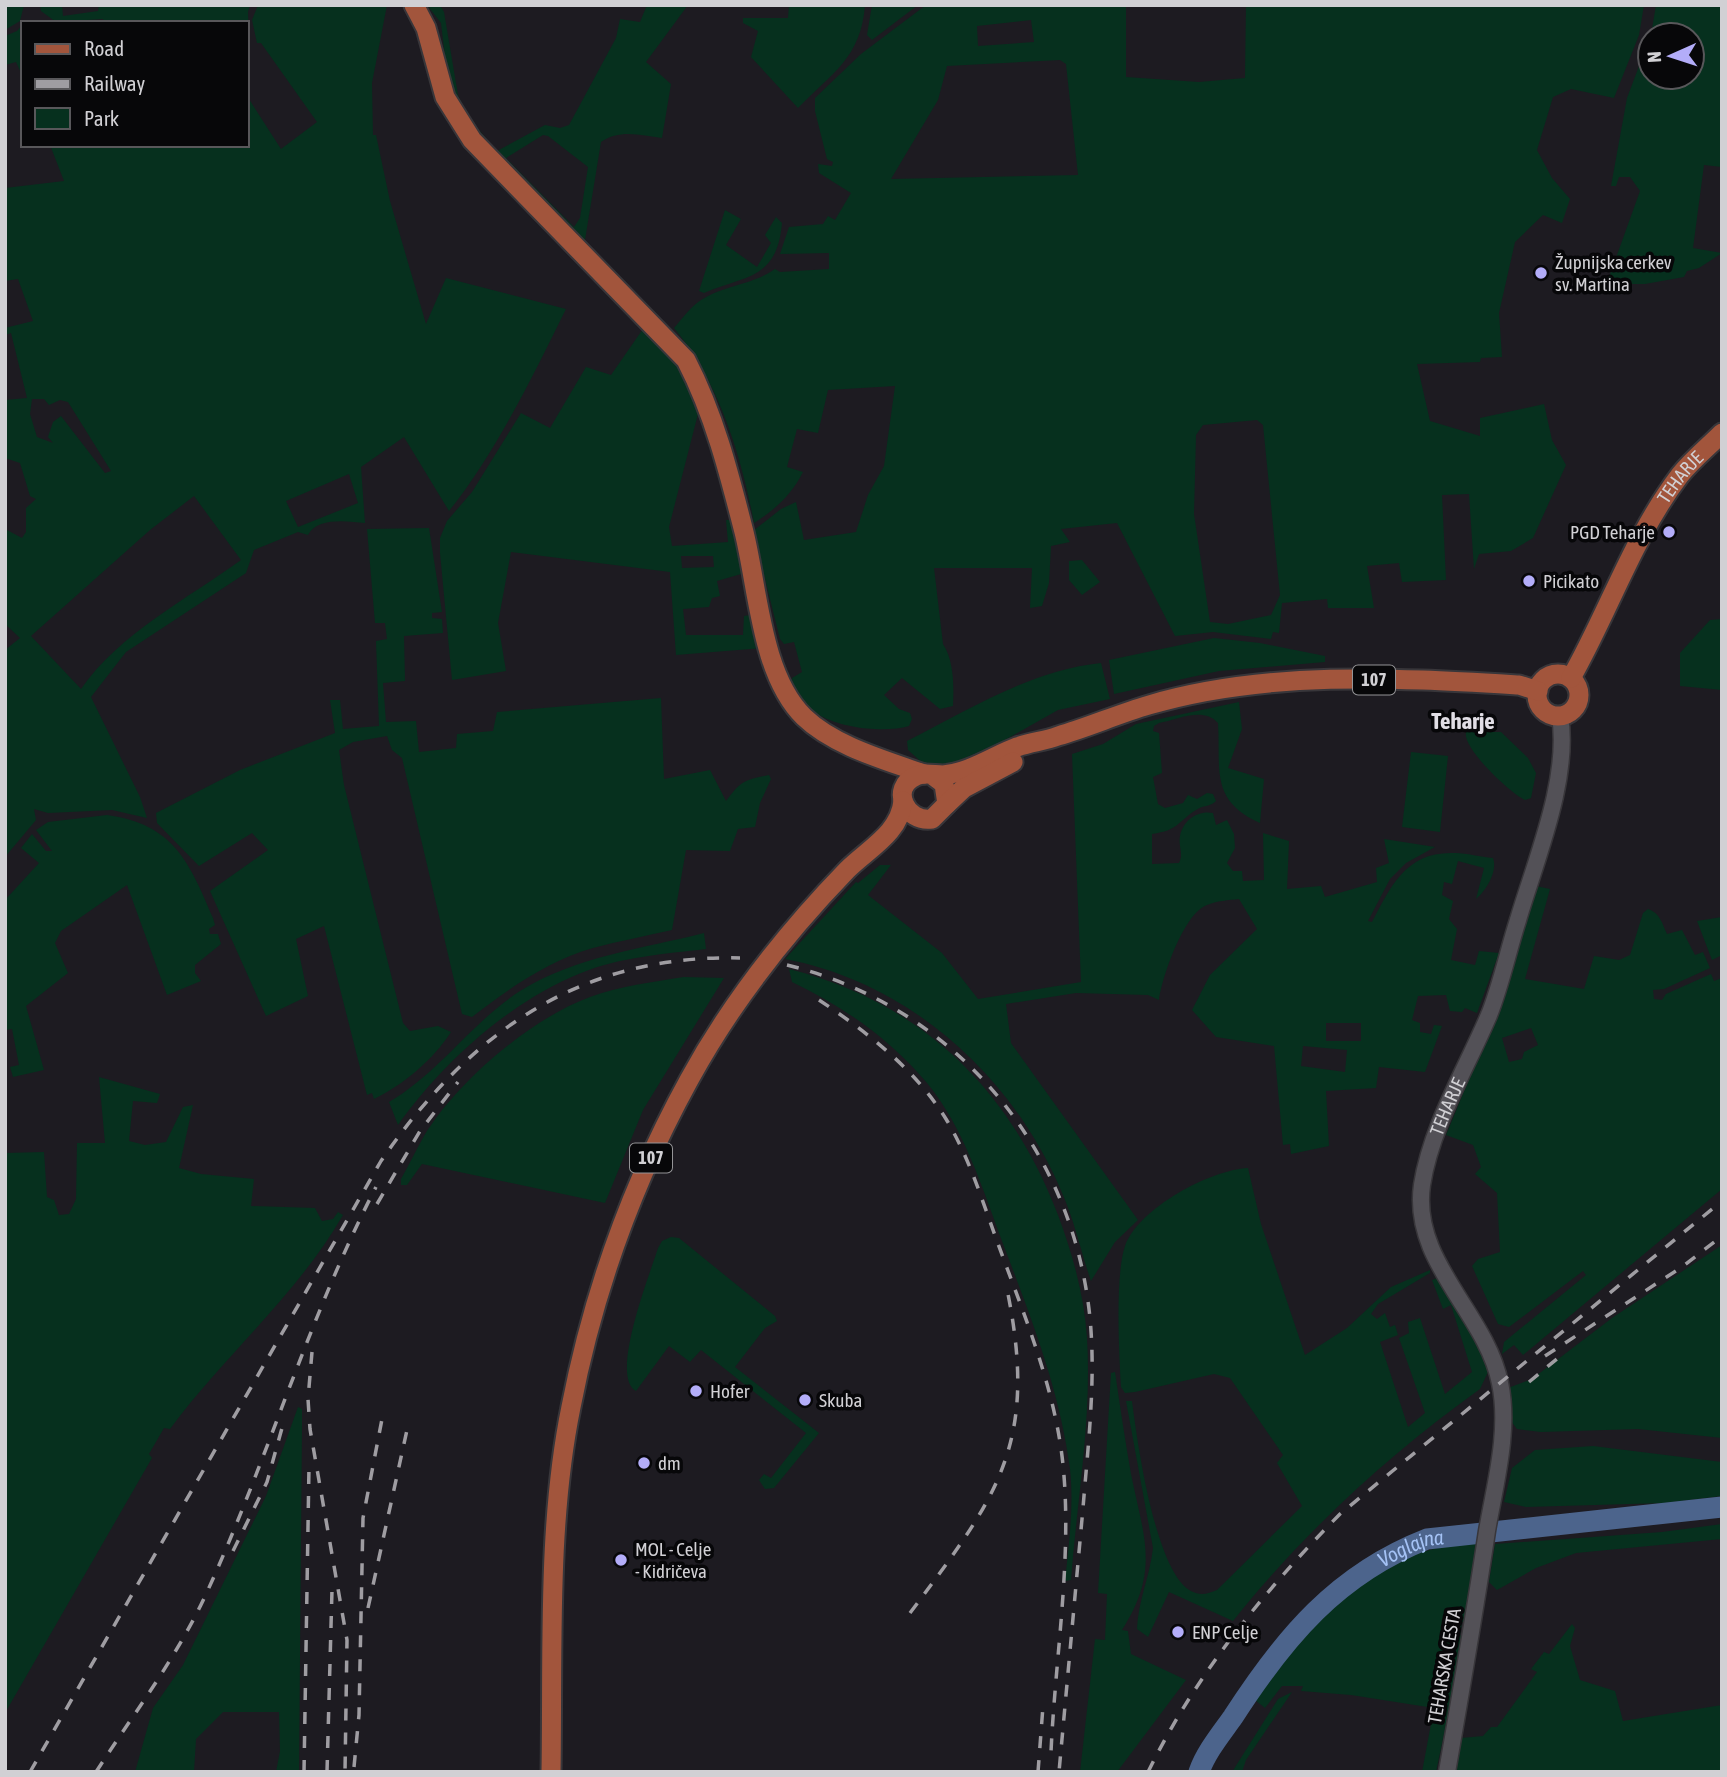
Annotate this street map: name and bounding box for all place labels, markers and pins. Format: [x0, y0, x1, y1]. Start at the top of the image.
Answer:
place label: Župnijska cerkev sv. Martina [1555, 251, 1672, 295]
marker: Župnijska cerkev sv. Martina [1533, 265, 1549, 281]
place label: PGD Teharje [1570, 521, 1655, 543]
marker: PGD Teharje [1661, 524, 1677, 540]
place label: Picikato [1543, 570, 1599, 592]
marker: Picikato [1521, 573, 1537, 589]
place label: Hofer [710, 1380, 750, 1402]
marker: Hofer [688, 1383, 704, 1399]
place label: Skuba [819, 1389, 862, 1411]
marker: Skuba [797, 1392, 813, 1408]
place label: dm [658, 1452, 681, 1474]
marker: dm [636, 1455, 652, 1471]
place label: MOL - Celje - Kidričeva [635, 1538, 711, 1582]
marker: MOL - Celje - Kidričeva [613, 1552, 629, 1568]
place label: ENP Celje [1192, 1621, 1258, 1643]
marker: ENP Celje [1170, 1624, 1186, 1640]

